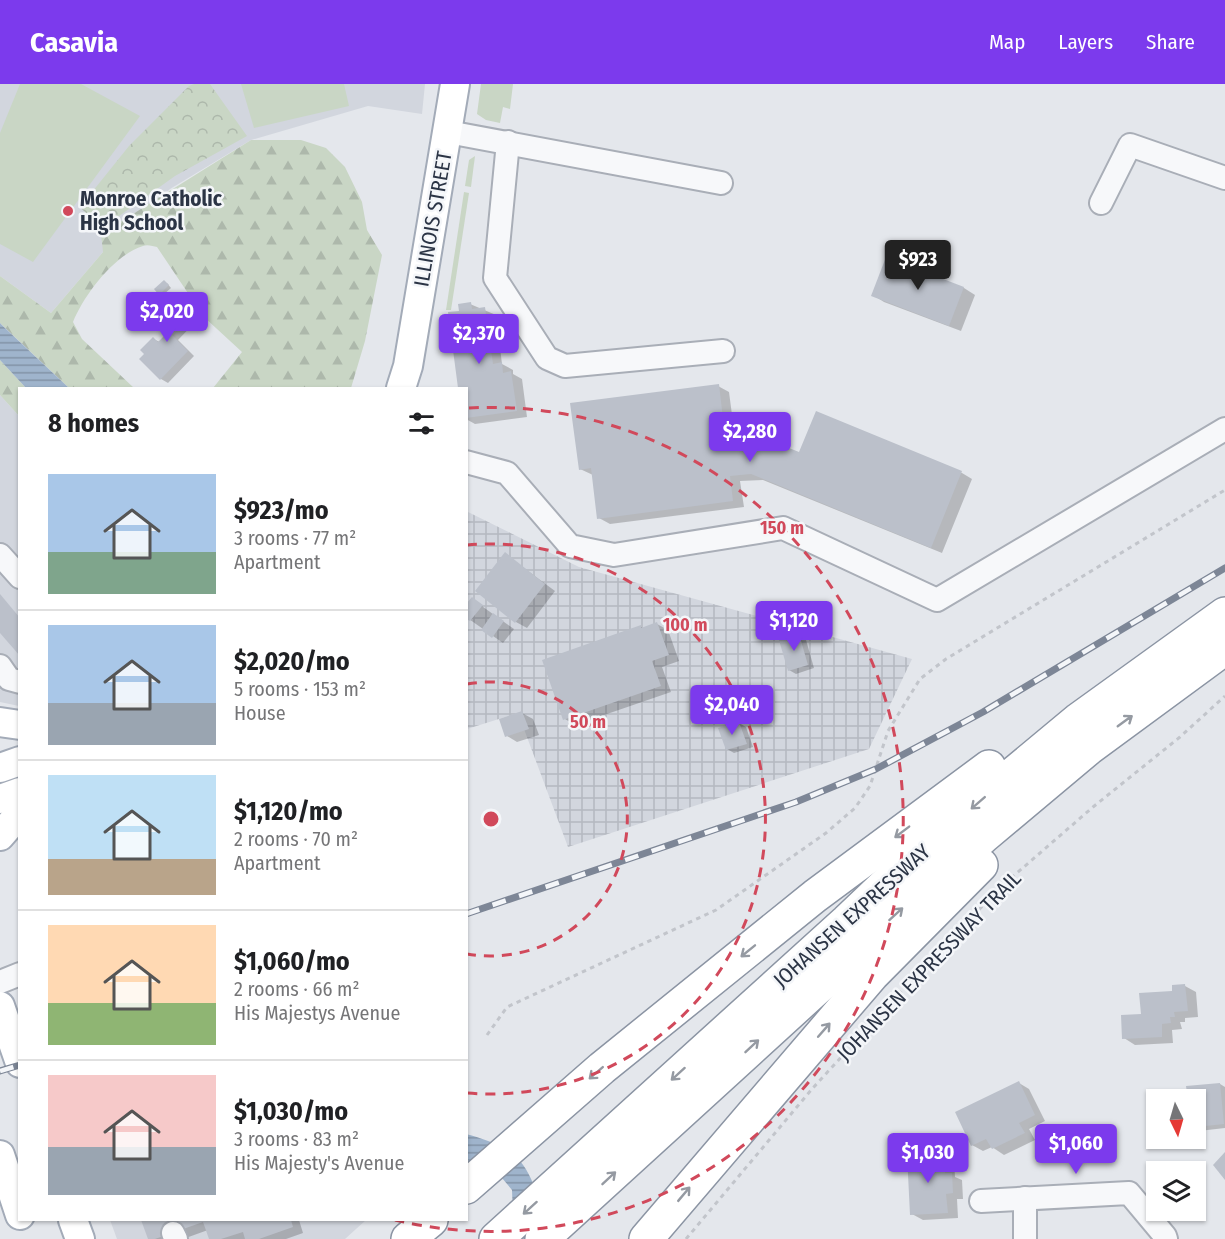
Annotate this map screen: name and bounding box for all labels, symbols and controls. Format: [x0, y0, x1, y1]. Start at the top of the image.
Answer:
text: Casavia [30, 26, 118, 59]
text: Map [989, 29, 1025, 55]
text: Layers [1058, 29, 1113, 55]
text: Share [1146, 29, 1195, 55]
street label: ILLINOIS STREET [408, 149, 458, 289]
place label: Monroe Catholic High School [80, 186, 223, 236]
marker: Monroe Catholic High School [61, 204, 75, 218]
pin: $923 [882, 240, 954, 291]
text: $923 [899, 247, 937, 271]
pin: $2,020 [118, 292, 216, 343]
text: $2,020 [140, 299, 194, 323]
pin: $2,370 [430, 314, 528, 365]
text: $2,370 [453, 321, 505, 345]
icon: filters [405, 407, 438, 440]
text: 8 homes [48, 408, 139, 439]
pin: $2,280 [701, 412, 799, 463]
text: $2,280 [723, 419, 777, 443]
text: $923/mo [234, 495, 329, 526]
icon: home [96, 498, 168, 570]
text: 150 m [760, 517, 804, 539]
text: 3 rooms · 77 m² [234, 526, 356, 550]
text: Apartment [234, 550, 321, 574]
pin: $1,120 [745, 601, 843, 652]
text: $1,120 [770, 608, 818, 632]
text: 100 m [663, 614, 707, 636]
text: $2,020/mo [234, 646, 350, 677]
icon: home [96, 649, 168, 721]
text: 5 rooms · 153 m² [234, 677, 366, 701]
pin: $2,040 [683, 685, 781, 736]
text: $2,040 [704, 692, 760, 716]
text: House [234, 701, 286, 725]
text: 50 m [570, 711, 606, 733]
one-way arrow [1117, 714, 1133, 727]
text: $1,120/mo [234, 796, 343, 827]
one-way arrow [970, 796, 986, 809]
icon: home [96, 799, 168, 871]
centre of rings [481, 809, 501, 829]
one-way arrow [895, 825, 911, 838]
text: 2 rooms · 70 m² [234, 827, 358, 851]
street label: JOHANSEN EXPRESSWAY [768, 838, 936, 993]
text: Apartment [234, 851, 321, 875]
street label: JOHANSEN EXPRESSWAY TRAIL [831, 865, 1027, 1066]
one-way arrow [888, 907, 903, 921]
one-way arrow [740, 944, 756, 957]
text: $1,060/mo [234, 946, 350, 977]
icon: home [96, 949, 168, 1021]
text: 2 rooms · 66 m² [234, 977, 360, 1001]
text: His Majestys Avenue [234, 1001, 400, 1025]
one-way arrow [817, 1023, 831, 1038]
one-way arrow [745, 1039, 760, 1053]
one-way arrow [588, 1067, 604, 1080]
one-way arrow [671, 1067, 686, 1081]
north arrow [1146, 1089, 1206, 1149]
map controls [1146, 1089, 1206, 1221]
text: $1,030/mo [234, 1096, 348, 1127]
icon: home [96, 1099, 168, 1171]
pin: $1,060 [1027, 1124, 1125, 1175]
text: 3 rooms · 83 m² [234, 1127, 359, 1151]
text: $1,060 [1049, 1131, 1103, 1155]
pin: $1,030 [879, 1133, 977, 1184]
text: $1,030 [901, 1140, 955, 1164]
text: His Majesty's Avenue [234, 1151, 404, 1175]
button: layers [1146, 1161, 1206, 1221]
one-way arrow [601, 1170, 616, 1185]
one-way arrow [677, 1187, 691, 1202]
one-way arrow [522, 1201, 537, 1215]

